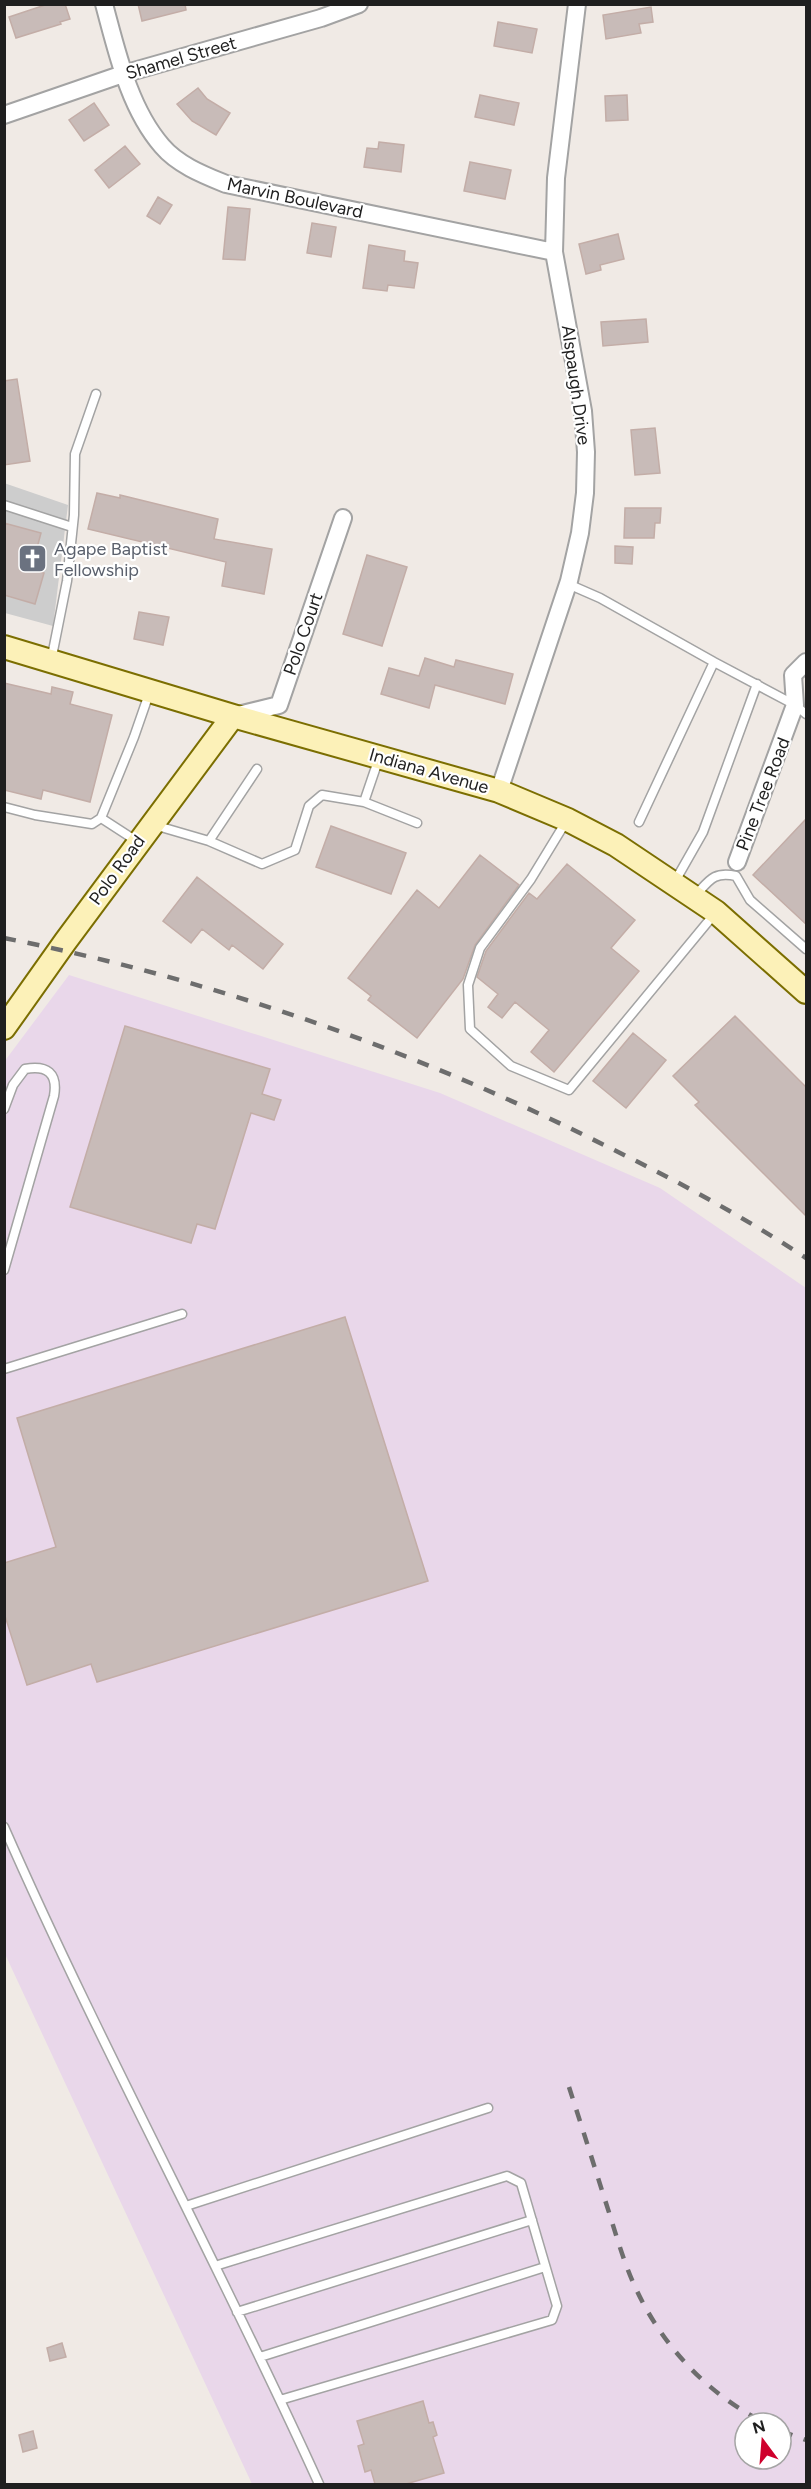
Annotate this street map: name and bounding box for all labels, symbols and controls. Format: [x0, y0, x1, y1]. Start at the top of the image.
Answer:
street label: Shamel Street [123, 32, 239, 84]
street label: Marvin Boulevard [225, 173, 365, 223]
street label: Alspaugh Drive [557, 324, 595, 447]
place label: Agape Baptist Fellowship [54, 538, 168, 581]
church icon: Agape Baptist Fellowship [17, 543, 49, 575]
street label: Polo Court [279, 590, 327, 678]
street label: Pine Tree Road [731, 734, 795, 854]
street label: Indiana Avenue [367, 743, 491, 799]
street label: Polo Road [84, 831, 150, 909]
north arrow [733, 2411, 793, 2471]
text: N [750, 2416, 768, 2438]

